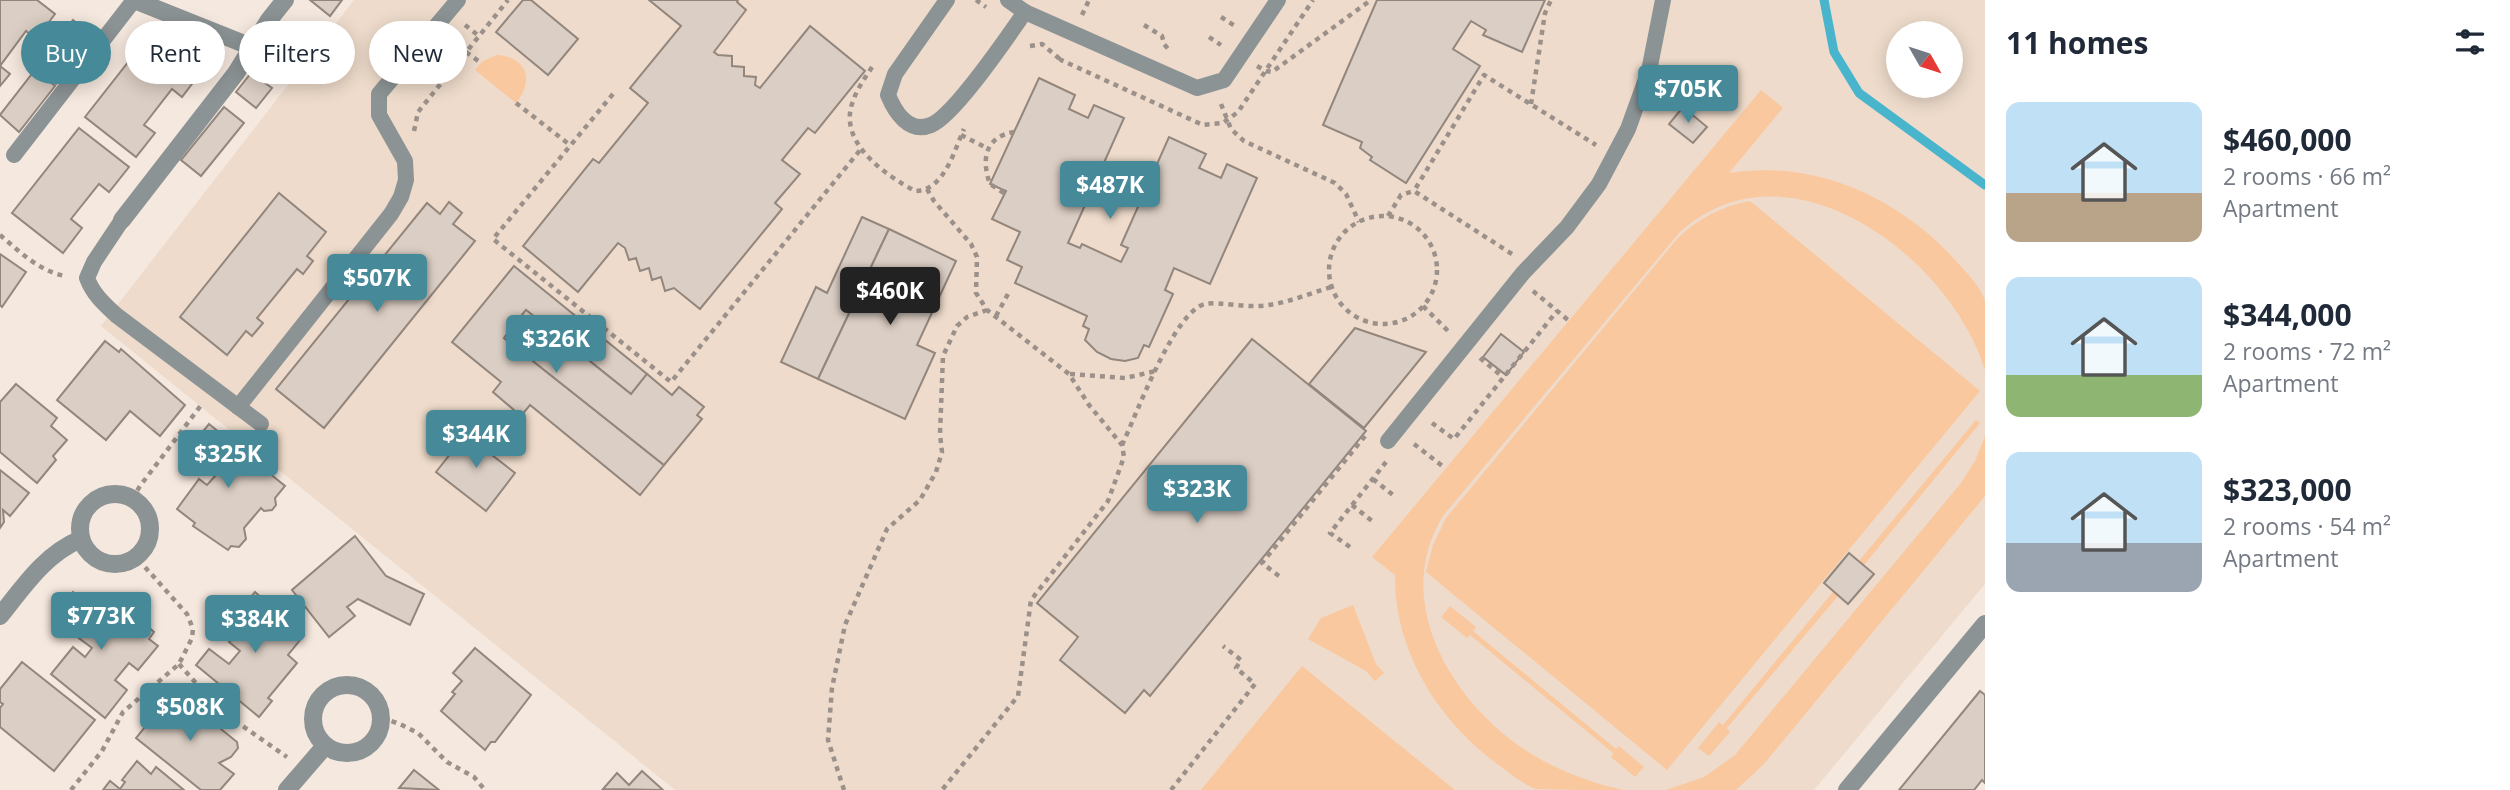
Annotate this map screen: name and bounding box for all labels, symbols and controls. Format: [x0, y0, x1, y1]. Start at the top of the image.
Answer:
chip: Buy [21, 21, 111, 84]
chip: Rent [125, 21, 225, 84]
chip: Filters [239, 21, 355, 84]
chip: New [369, 21, 467, 84]
north arrow [1886, 21, 1964, 98]
map controls [1886, 21, 1963, 98]
text: 11 homes [2006, 22, 2149, 63]
icon: filters [2451, 23, 2489, 61]
pin: $705K [1639, 66, 1737, 125]
text: $705K [1654, 72, 1722, 104]
text: $460,000 [2223, 119, 2352, 160]
icon: home [2062, 130, 2146, 214]
text: 2 rooms · 66 m² [2223, 160, 2391, 192]
pin: $487K [1061, 162, 1159, 221]
text: $487K [1076, 168, 1144, 200]
text: Apartment [2223, 192, 2339, 224]
pin: $507K [328, 254, 426, 314]
text: $507K [343, 261, 411, 293]
pin: $460K [841, 268, 939, 327]
text: $460K [856, 274, 924, 306]
text: $344,000 [2223, 294, 2352, 335]
icon: home [2062, 305, 2146, 389]
pin: $326K [507, 316, 605, 375]
text: $326K [522, 322, 590, 354]
text: 2 rooms · 72 m² [2223, 335, 2391, 367]
text: Apartment [2223, 367, 2339, 399]
pin: $344K [427, 410, 525, 470]
text: $344K [442, 417, 510, 449]
pin: $325K [179, 430, 277, 490]
text: $325K [194, 437, 262, 469]
pin: $323K [1148, 466, 1246, 525]
text: $323,000 [2223, 469, 2352, 510]
text: $323K [1163, 472, 1231, 504]
icon: home [2062, 480, 2146, 564]
text: 2 rooms · 54 m² [2223, 510, 2391, 542]
text: Apartment [2223, 542, 2339, 574]
pin: $773K [52, 592, 150, 652]
pin: $384K [206, 596, 304, 655]
text: $773K [67, 599, 135, 631]
text: $384K [221, 602, 289, 634]
pin: $508K [141, 684, 239, 743]
text: $508K [156, 690, 224, 722]

